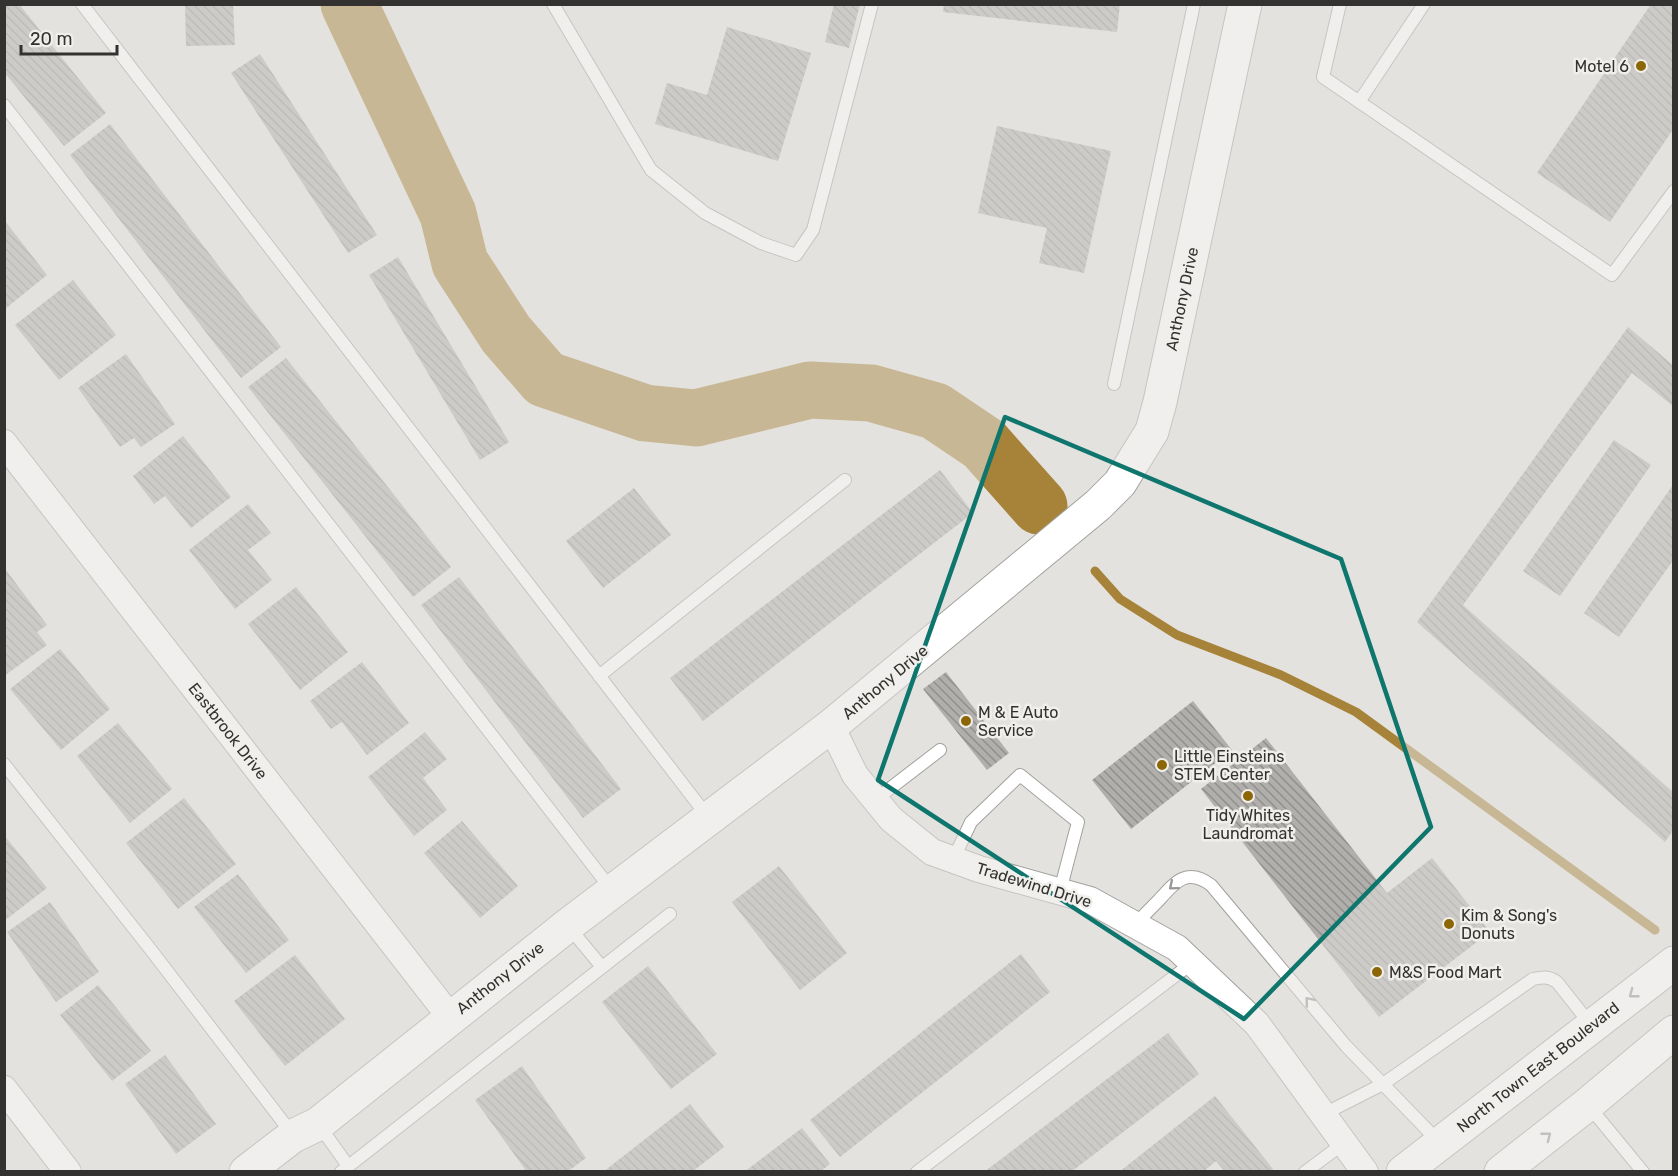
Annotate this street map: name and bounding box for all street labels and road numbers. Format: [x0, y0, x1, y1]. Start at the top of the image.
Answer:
street label: Anthony Drive [1162, 245, 1202, 353]
street label: Anthony Drive [838, 641, 932, 723]
street label: Eastbrook Drive [184, 679, 272, 783]
street label: Tradewind Drive [974, 858, 1094, 912]
street label: Anthony Drive [452, 938, 548, 1018]
street label: North Town East Boulevard [1453, 998, 1623, 1136]

